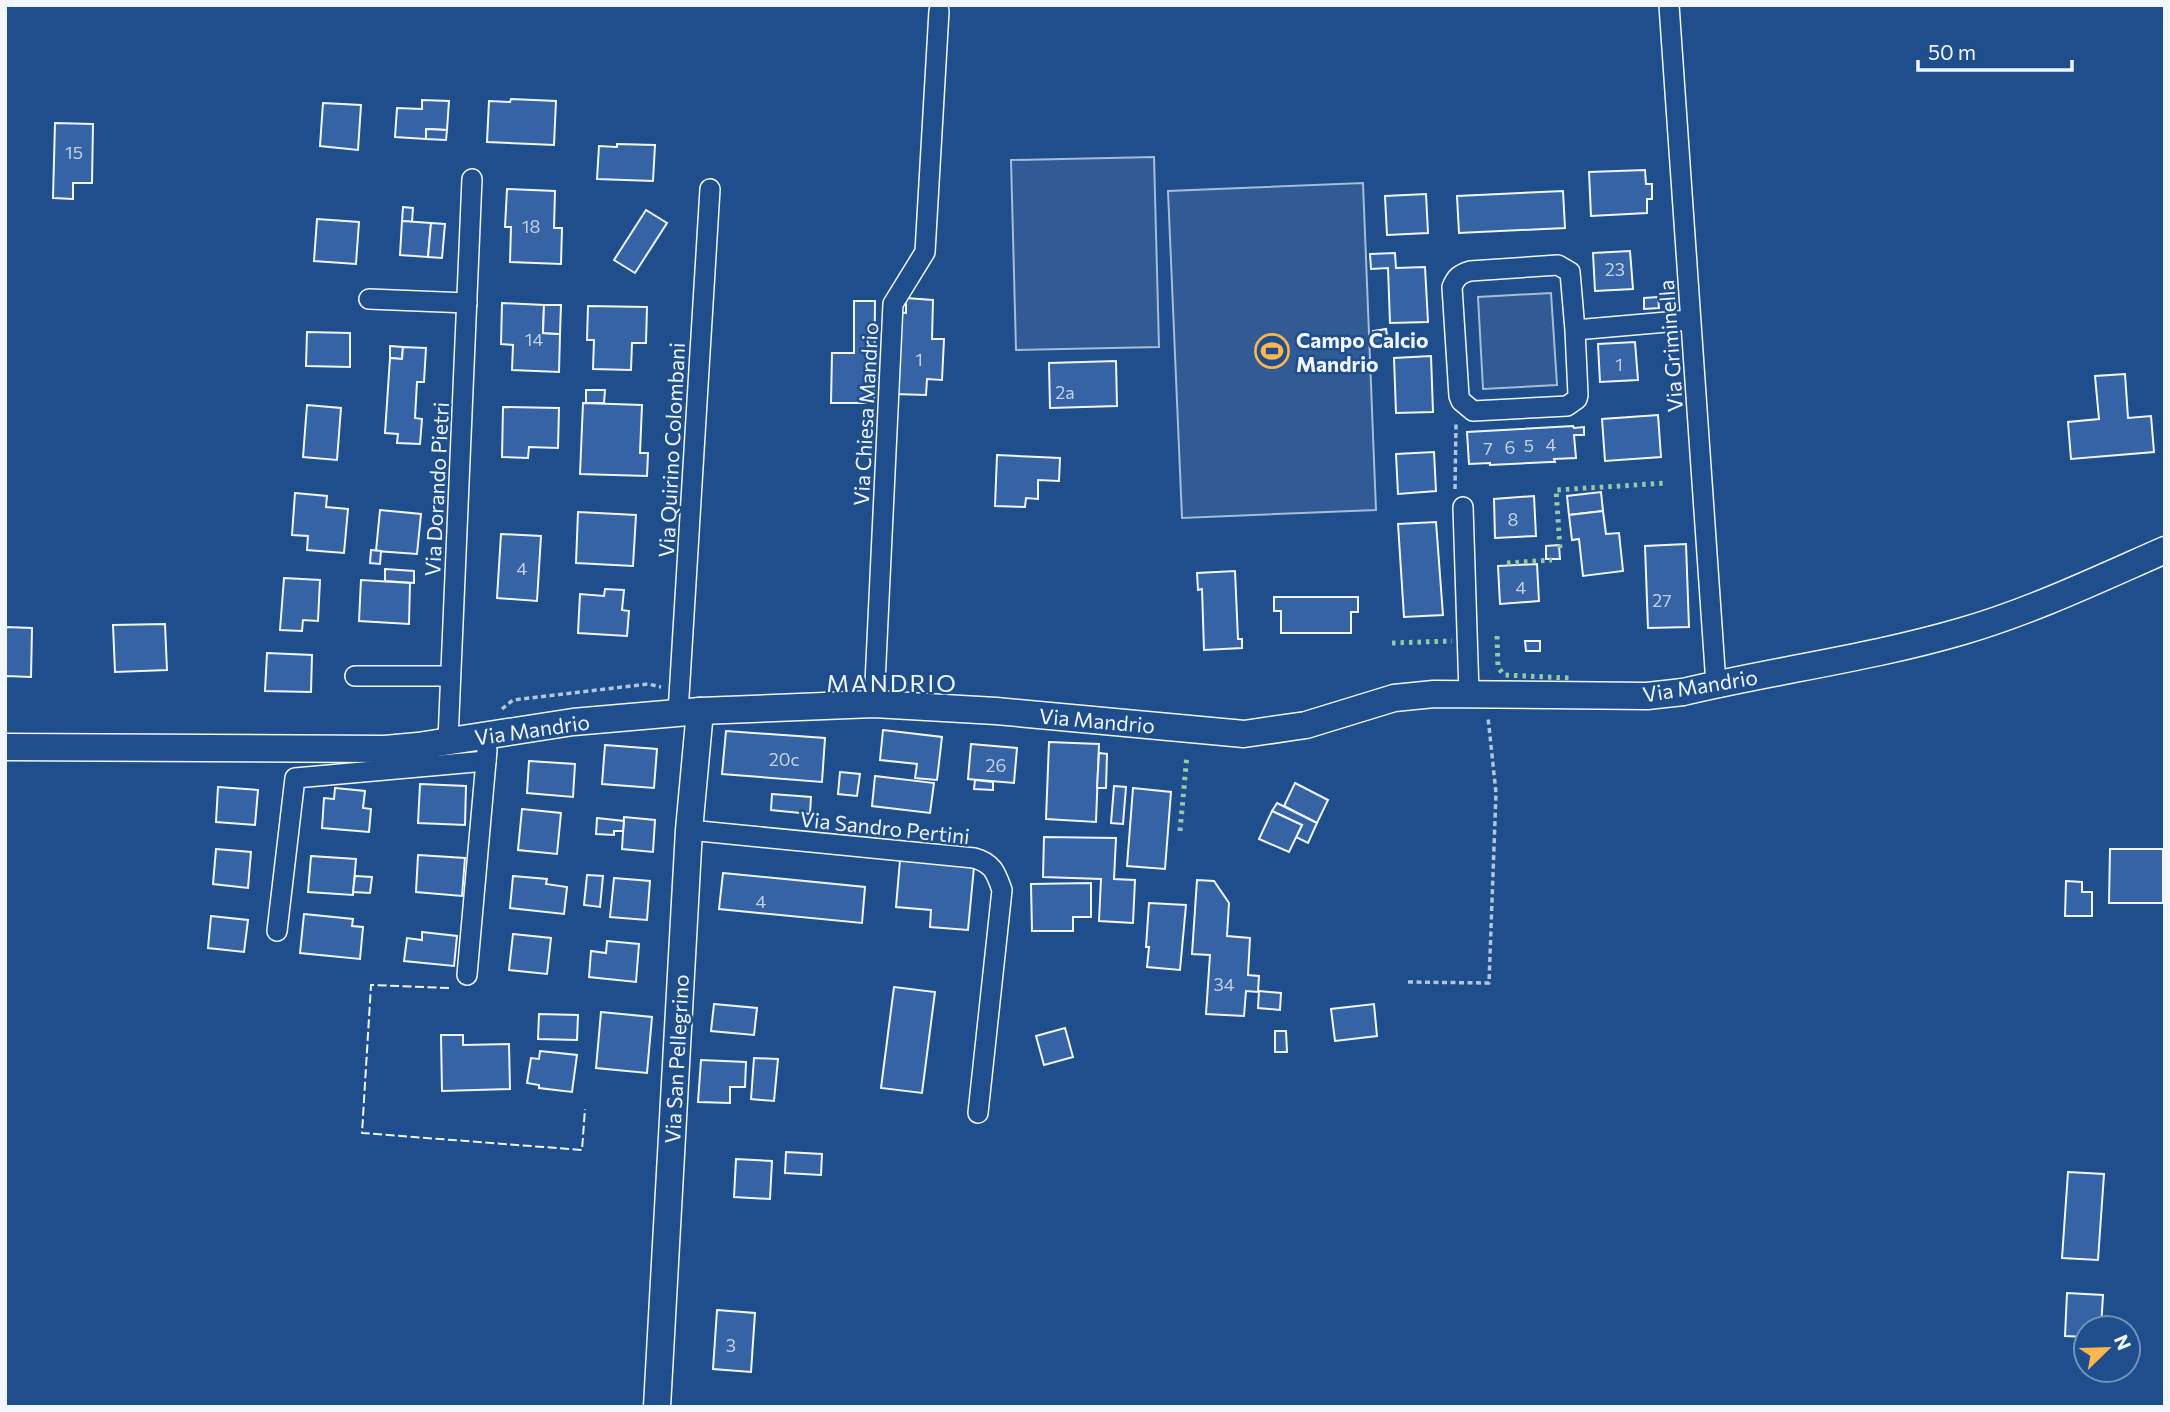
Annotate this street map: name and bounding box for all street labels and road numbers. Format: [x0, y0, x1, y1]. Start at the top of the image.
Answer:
street label: Via Griminella [1653, 279, 1687, 413]
street label: Via Chiesa Mandrio [848, 322, 882, 506]
street label: Via Quirino Colombani [653, 342, 689, 558]
street label: Via Dorando Pietri [419, 401, 453, 577]
street label: Via Mandrio [1641, 664, 1759, 706]
street label: Via Mandrio [1038, 702, 1156, 738]
street label: Via Mandrio [473, 709, 591, 749]
street label: Via Sandro Pertini [799, 806, 971, 848]
street label: Via San Pellegrino [659, 974, 693, 1144]

